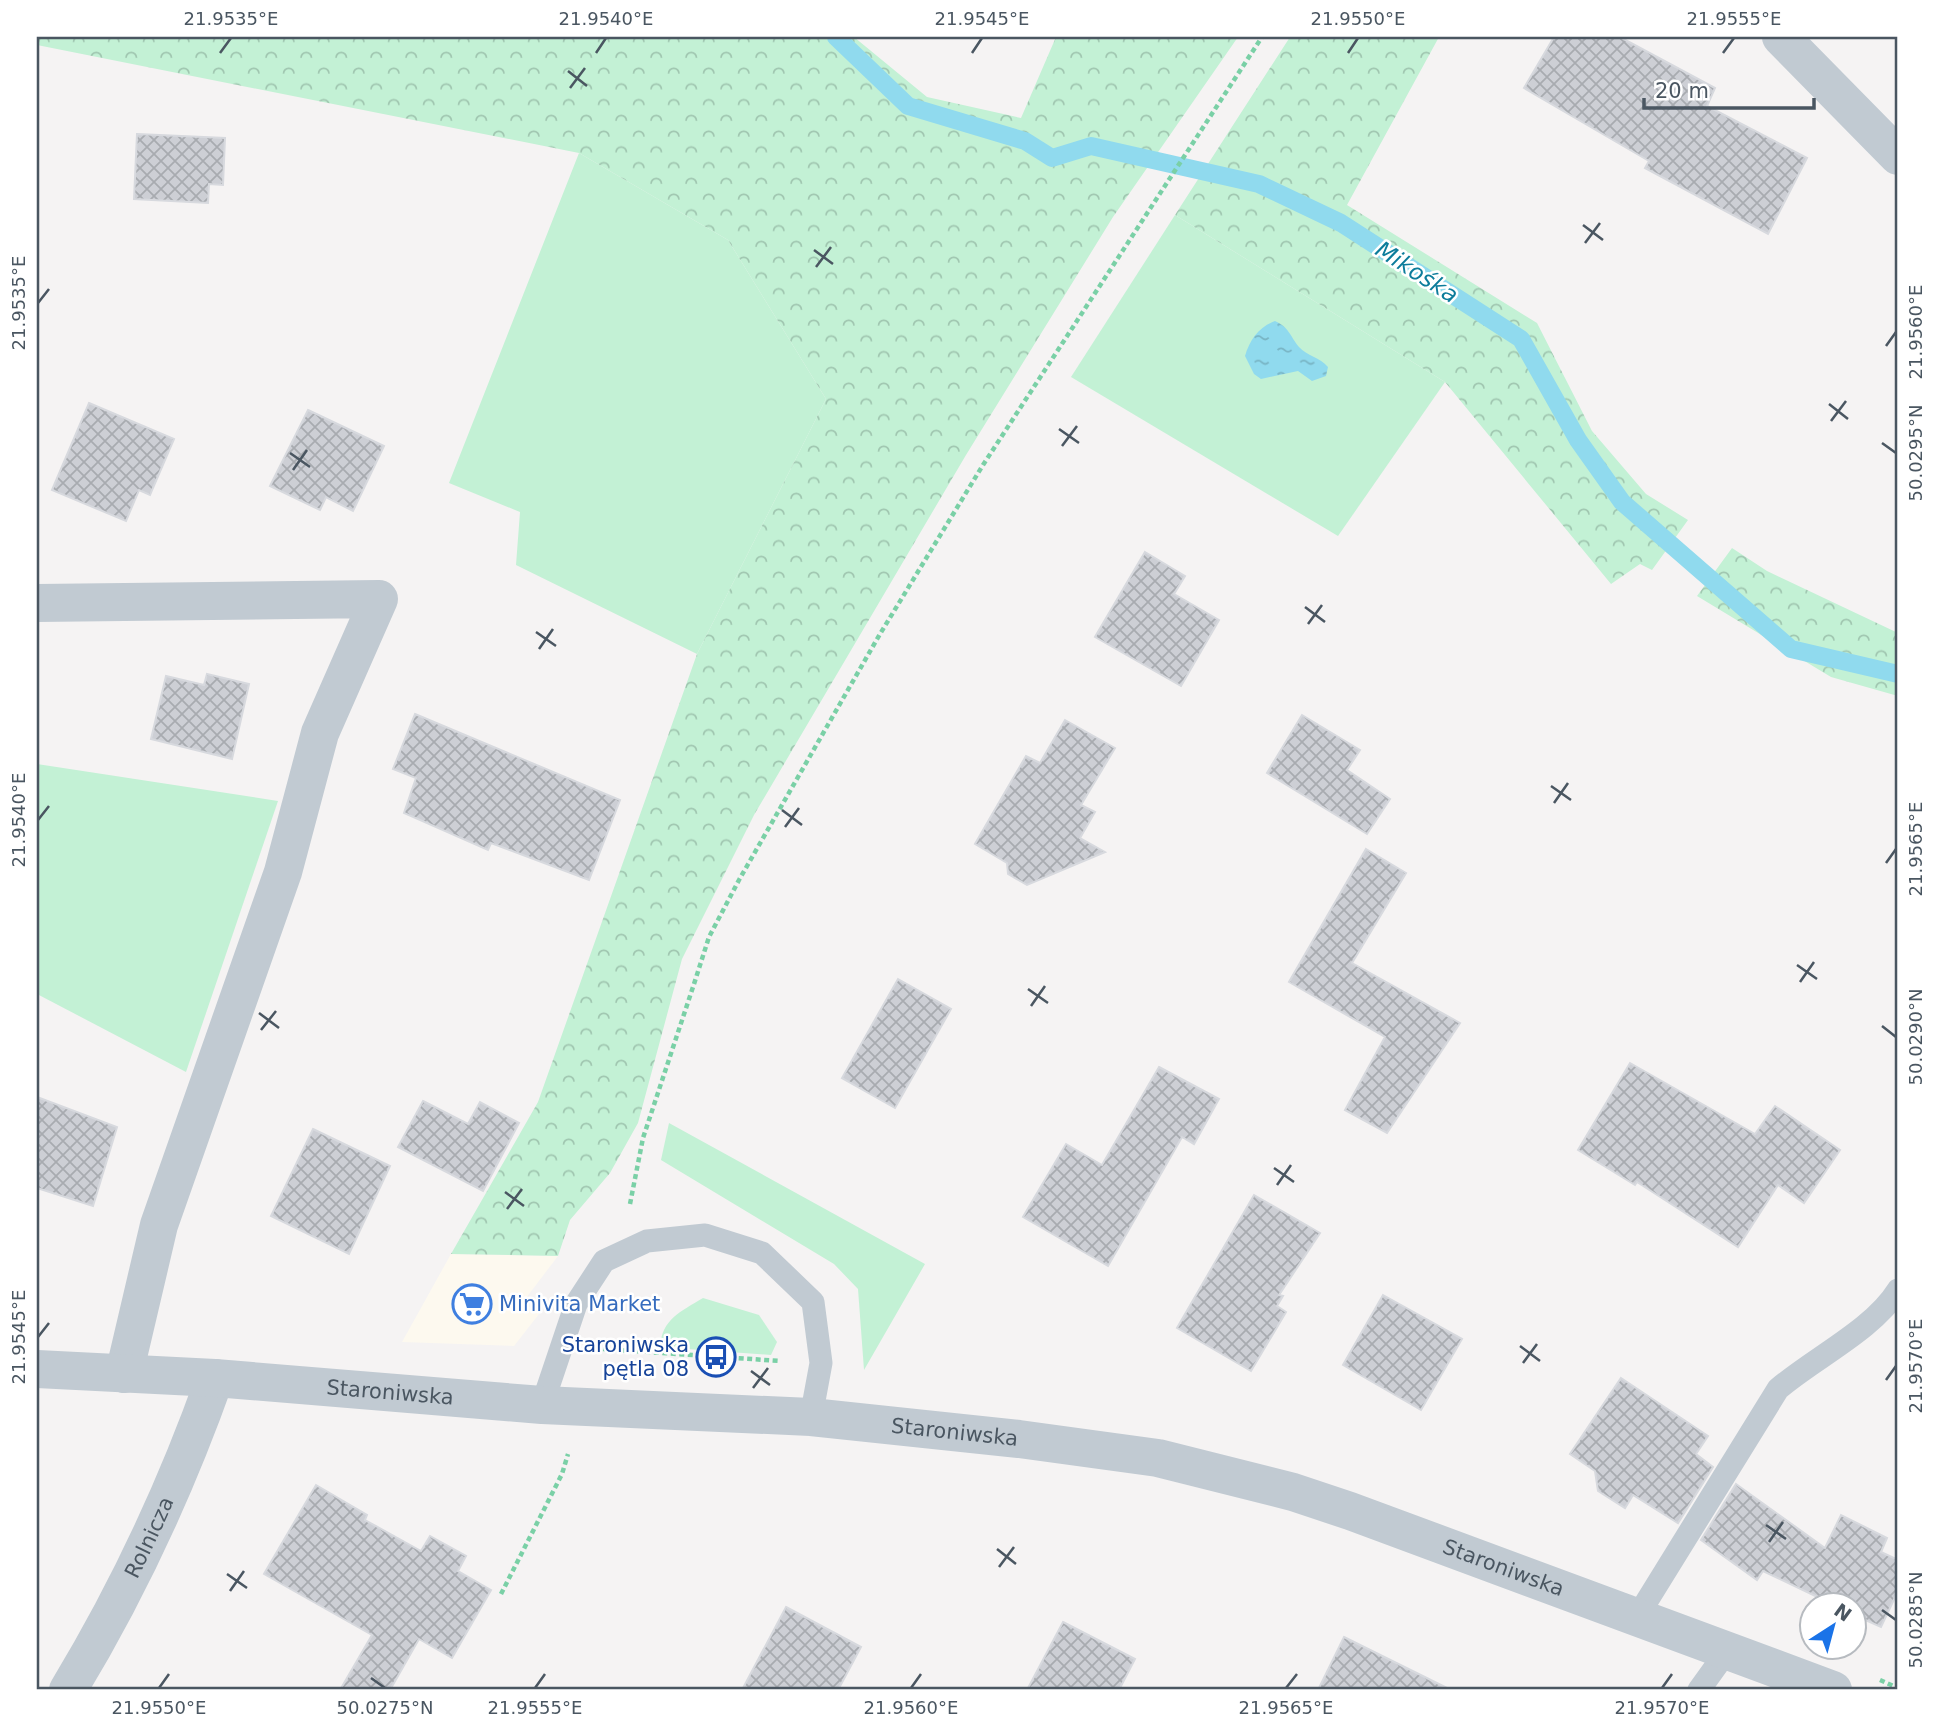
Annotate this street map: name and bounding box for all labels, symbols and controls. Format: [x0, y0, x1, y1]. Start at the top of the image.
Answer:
text: 21.9535°E [184, 8, 278, 29]
text: 21.9540°E [559, 8, 653, 29]
text: 21.9545°E [935, 8, 1029, 29]
text: 21.9550°E [1311, 8, 1405, 29]
text: 21.9555°E [1687, 8, 1781, 29]
scale bar [1644, 66, 1814, 110]
text: 20 m [1655, 79, 1709, 103]
water label: Mikośka [1371, 236, 1463, 308]
text: 21.9535°E [8, 256, 29, 350]
text: 21.9560°E [1905, 285, 1926, 379]
text: 50.0295°N [1905, 405, 1926, 501]
text: 21.9540°E [8, 773, 29, 867]
text: 21.9565°E [1905, 802, 1926, 896]
text: 50.0290°N [1905, 989, 1926, 1085]
supermarket icon: Minivita Market [451, 1283, 493, 1325]
text: 21.9545°E [8, 1290, 29, 1384]
place label: Minivita Market [499, 1292, 660, 1316]
text: 21.9570°E [1905, 1319, 1926, 1413]
place label: Staroniwska pętla 08 [562, 1333, 689, 1381]
bus stop icon: Staroniwska pętla 08 [695, 1336, 737, 1378]
street label: Staroniwska [326, 1375, 455, 1410]
street label: Staroniwska [890, 1414, 1019, 1451]
street label: Rolnicza [120, 1493, 179, 1582]
street label: Staroniwska [1440, 1534, 1567, 1601]
text: 50.0285°N [1905, 1572, 1926, 1668]
north arrow [1798, 1590, 1868, 1660]
text: N [1830, 1599, 1856, 1626]
text: 21.9550°E [112, 1697, 206, 1718]
text: 50.0275°N [337, 1697, 433, 1718]
text: 21.9555°E [488, 1697, 582, 1718]
text: 21.9560°E [864, 1697, 958, 1718]
text: 21.9565°E [1239, 1697, 1333, 1718]
text: 21.9570°E [1615, 1697, 1709, 1718]

